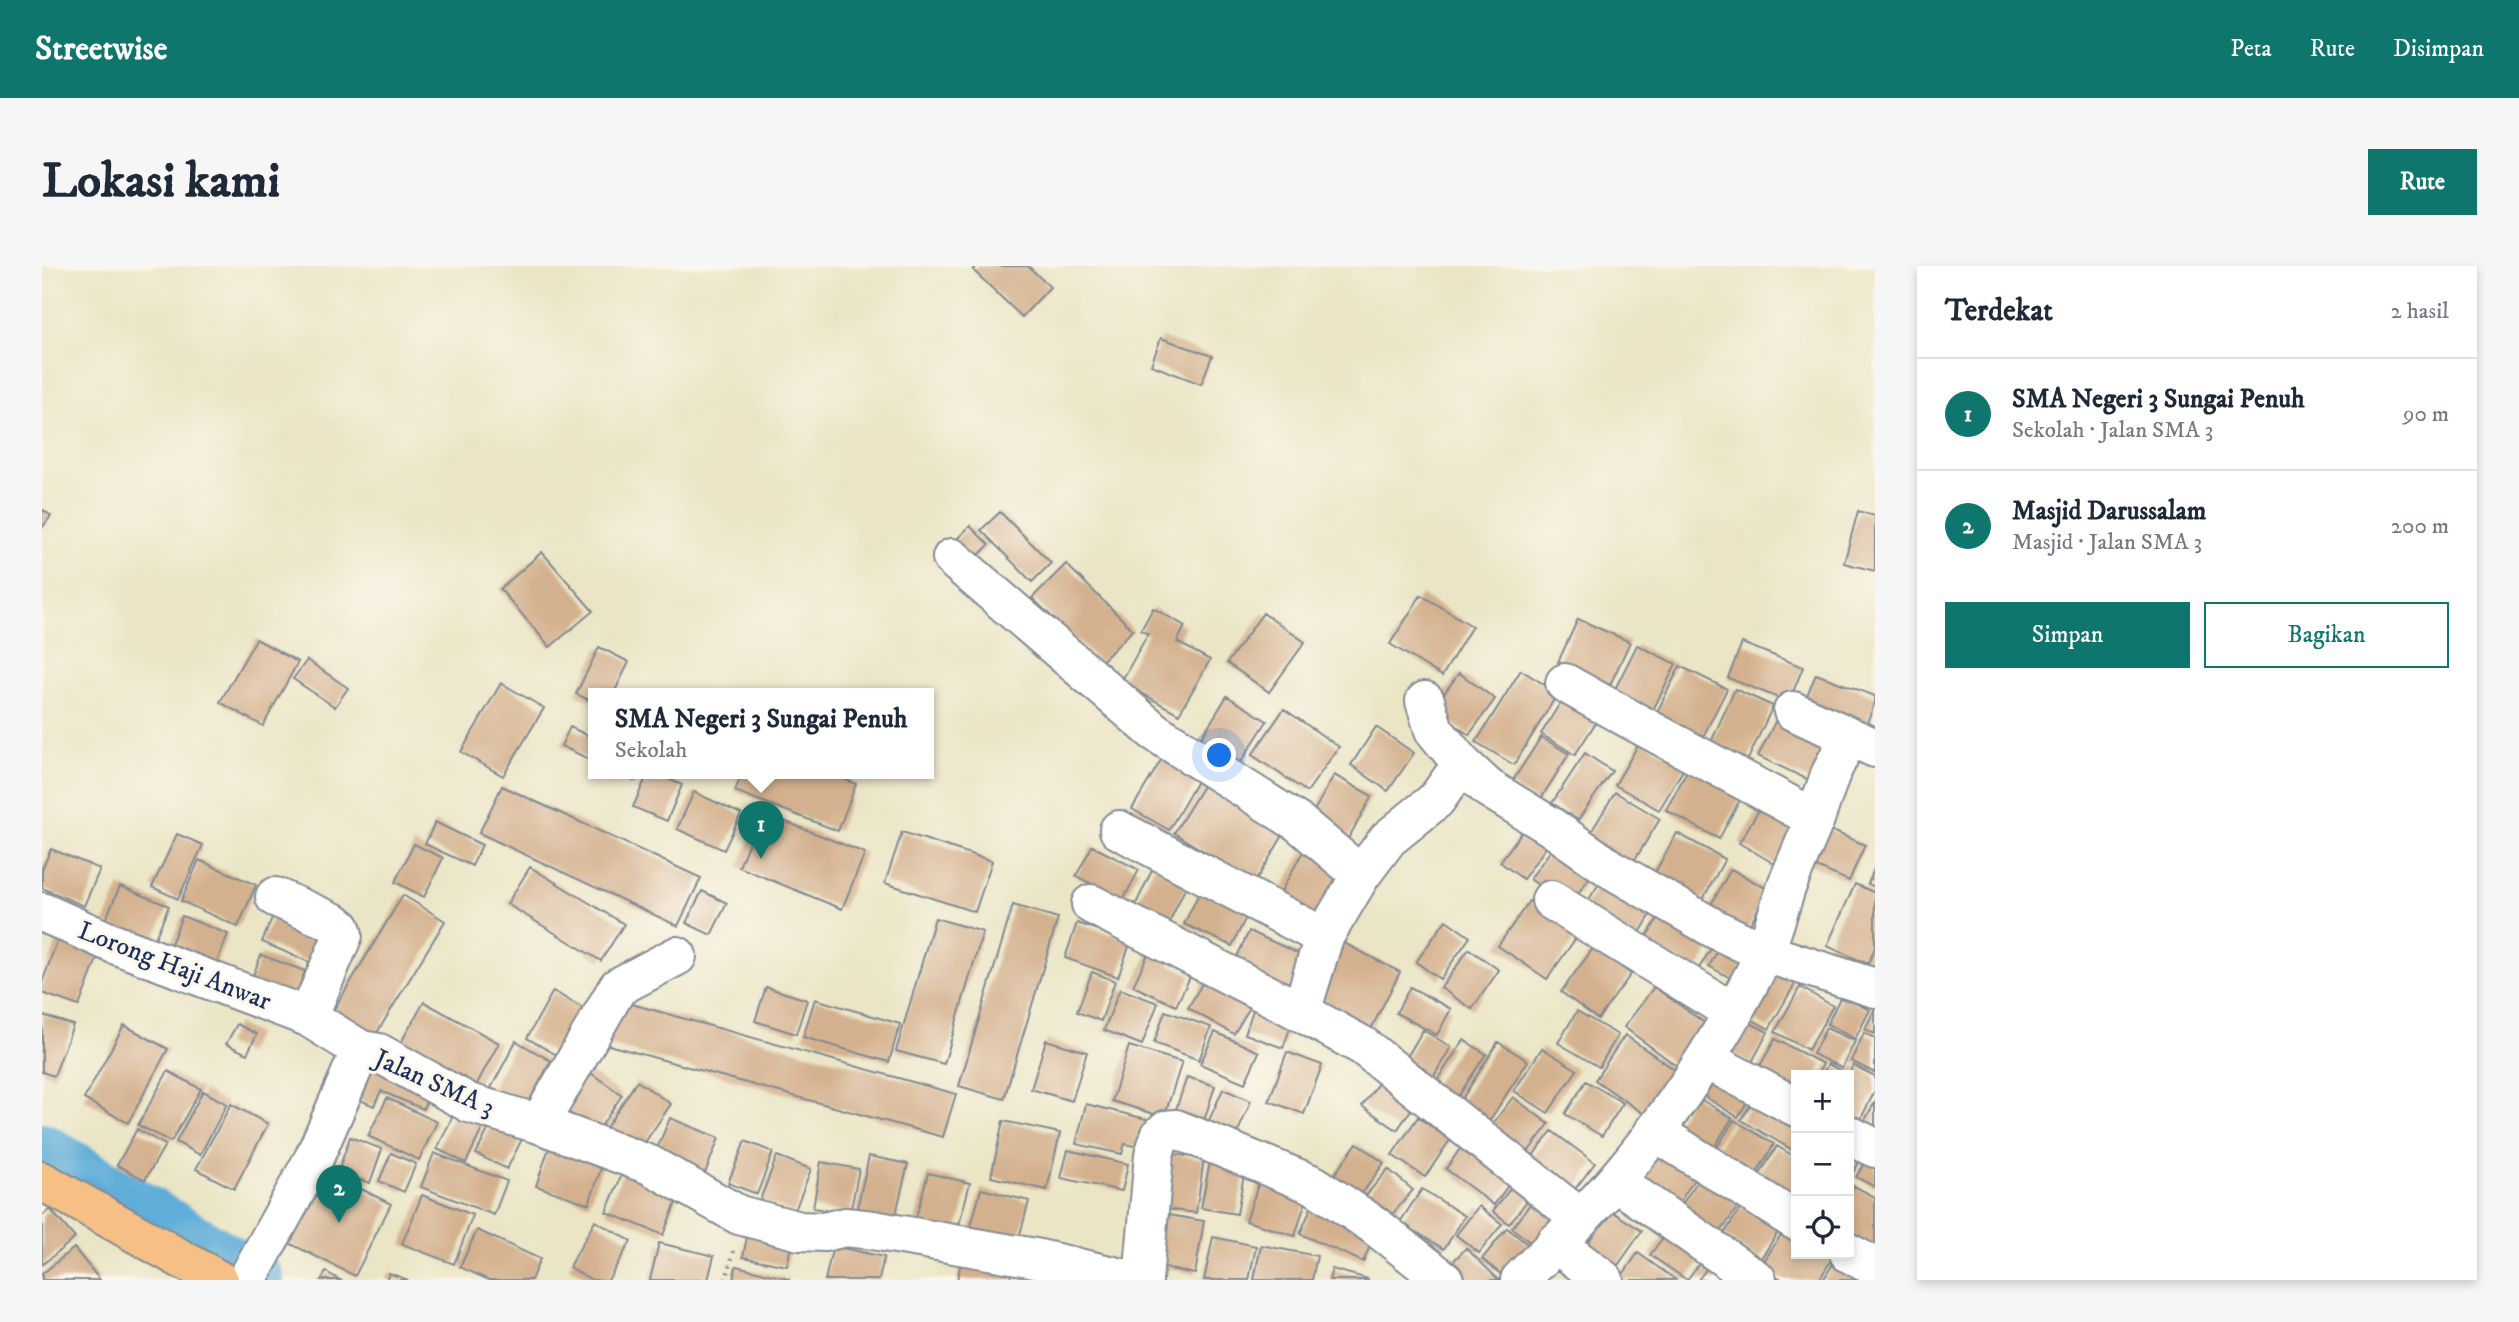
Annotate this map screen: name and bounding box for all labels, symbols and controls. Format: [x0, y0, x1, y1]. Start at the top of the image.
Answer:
text: Streetwise [35, 29, 167, 70]
text: Peta [2230, 34, 2272, 64]
text: Rute [2310, 34, 2355, 64]
text: Disimpan [2393, 34, 2484, 64]
button: Rute [2368, 149, 2477, 215]
text: Lokasi kami [42, 151, 280, 213]
text: Terdekat [1945, 293, 2053, 330]
text: 2 hasil [2390, 297, 2449, 326]
text: SMA Negeri 3 Sungai Penuh [2012, 383, 2305, 416]
text: 1 [1964, 400, 1972, 429]
text: 90 m [2403, 400, 2449, 429]
text: Sekolah · Jalan SMA 3 [2012, 416, 2213, 445]
text: Masjid Darussalam [2012, 495, 2206, 528]
text: 2 [1962, 512, 1974, 541]
text: 200 m [2391, 512, 2449, 541]
text: Masjid · Jalan SMA 3 [2012, 528, 2202, 557]
button: Simpan [1945, 602, 2190, 668]
button: Bagikan [2204, 602, 2449, 668]
popup [588, 688, 934, 779]
text: SMA Negeri 3 Sungai Penuh [615, 703, 907, 736]
text: Sekolah [615, 736, 687, 765]
your location [1202, 738, 1236, 772]
pin: 1 [738, 801, 784, 859]
street label: Lorong Haji Anwar [73, 914, 276, 1018]
street label: Jalan SMA 3 [367, 1041, 500, 1125]
map controls [1791, 1070, 1854, 1259]
button: + [1791, 1070, 1854, 1133]
button: − [1791, 1133, 1854, 1196]
pin: 2 [316, 1165, 362, 1223]
button: locate [1791, 1196, 1854, 1259]

